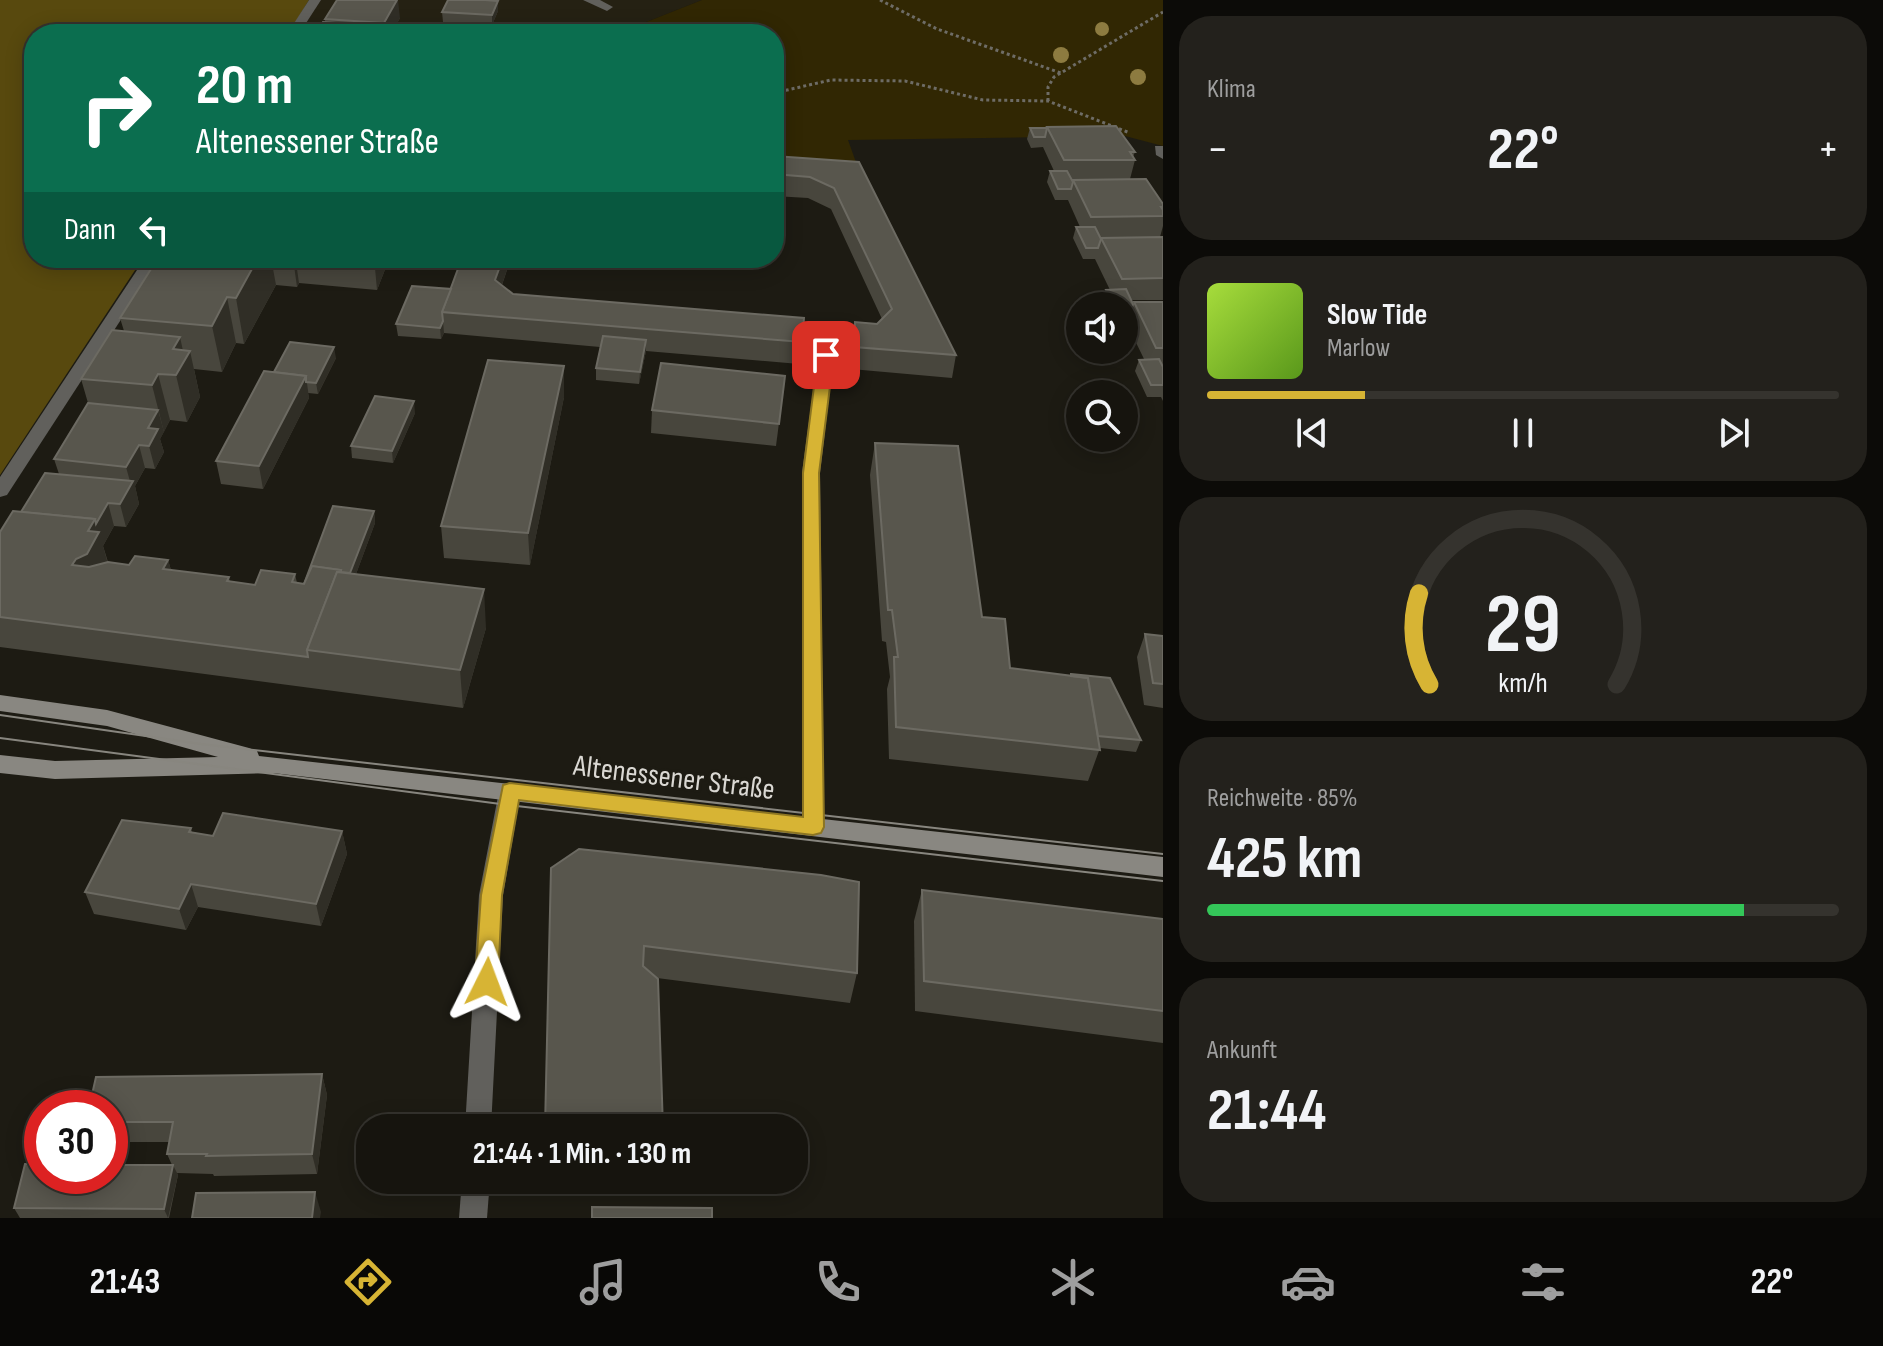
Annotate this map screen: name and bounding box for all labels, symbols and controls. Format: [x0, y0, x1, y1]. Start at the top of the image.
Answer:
text: 20 m [196, 53, 293, 120]
icon: right [64, 56, 168, 160]
text: Klima [1207, 74, 1256, 105]
text: 22° [1487, 114, 1559, 186]
text: Altenessener Straße [196, 121, 439, 164]
text: − [1207, 123, 1229, 176]
text: + [1817, 123, 1839, 176]
icon: left [132, 208, 176, 252]
text: Dann [64, 212, 116, 248]
map controls [1066, 292, 1138, 452]
button: sound [1066, 292, 1138, 364]
text: Slow Tide [1327, 297, 1427, 333]
pin [792, 321, 860, 389]
icon: arrive [804, 333, 848, 377]
text: Marlow [1327, 333, 1390, 364]
button: search [1066, 380, 1138, 452]
icon: previous [1290, 411, 1334, 455]
icon: pause [1501, 411, 1545, 455]
icon: next [1712, 411, 1756, 455]
text: 29 [1485, 576, 1561, 676]
text: km/h [1498, 666, 1548, 701]
street label: Altenessener Straße [570, 748, 777, 808]
text: Reichweite · 85% [1207, 783, 1358, 814]
text: 425 km [1207, 823, 1362, 895]
position arrow [445, 940, 529, 1024]
text: Ankunft [1207, 1035, 1277, 1066]
text: 21:44 [1207, 1075, 1326, 1147]
speed limit sign: 30 [24, 1090, 128, 1194]
text: 21:44 · 1 Min. · 130 m [473, 1136, 691, 1172]
icon: directions [340, 1254, 396, 1310]
icon: music [575, 1254, 631, 1310]
icon: phone [810, 1254, 866, 1310]
icon: climate [1045, 1254, 1101, 1310]
icon: car [1280, 1254, 1336, 1310]
icon: filters [1515, 1254, 1571, 1310]
text: 21:43 [90, 1261, 160, 1304]
text: 22° [1750, 1261, 1793, 1304]

